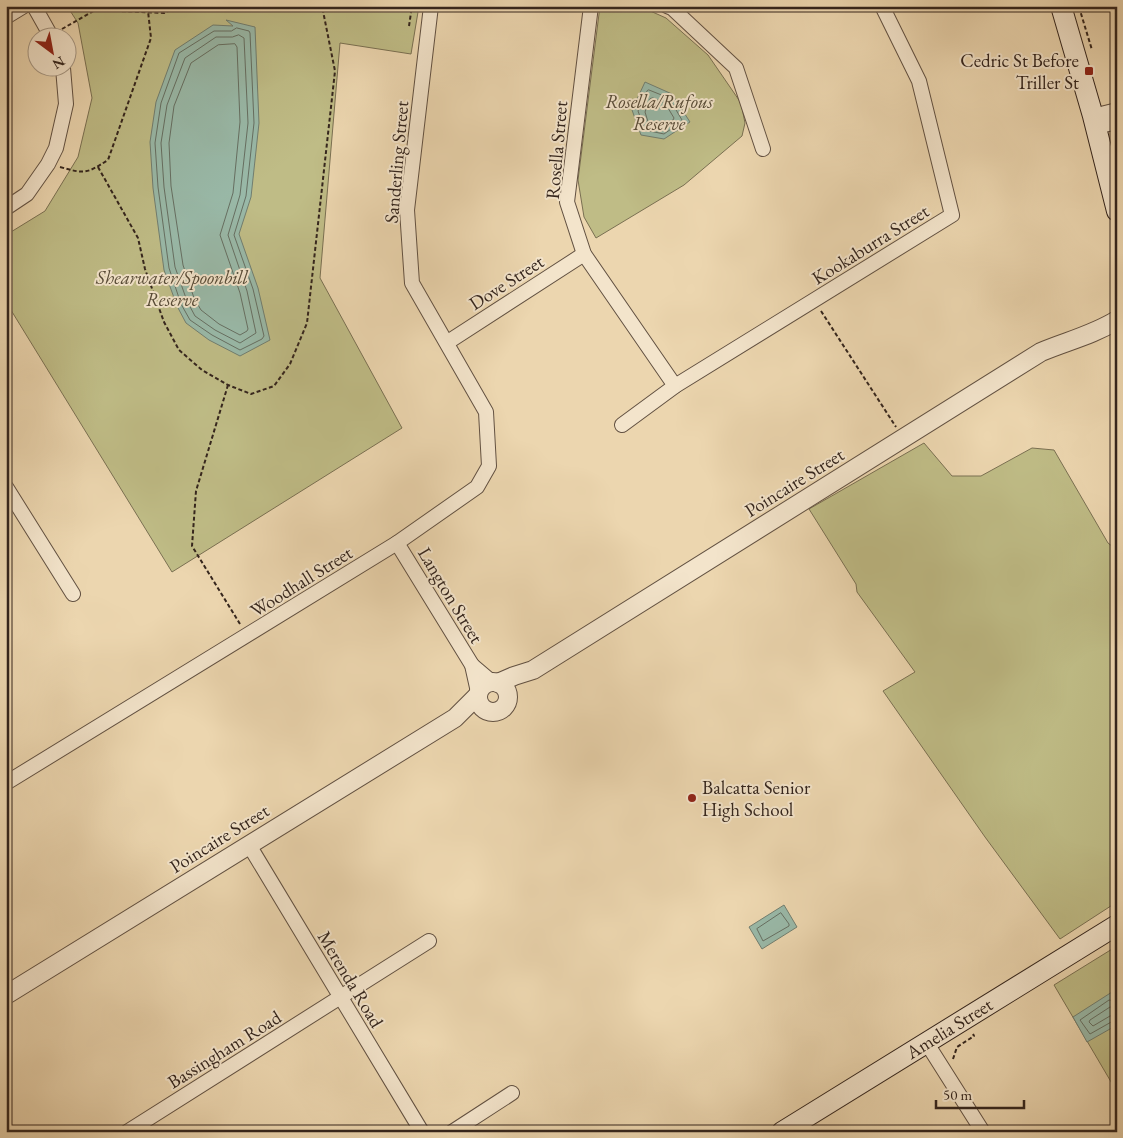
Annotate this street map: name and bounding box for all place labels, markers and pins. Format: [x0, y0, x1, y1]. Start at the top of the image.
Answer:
place label: Cedric St Before Triller St [960, 48, 1079, 95]
marker: Cedric St Before Triller St [1083, 65, 1095, 77]
place label: Balcatta Senior High School [702, 775, 811, 822]
marker: Balcatta Senior High School [686, 792, 698, 804]

